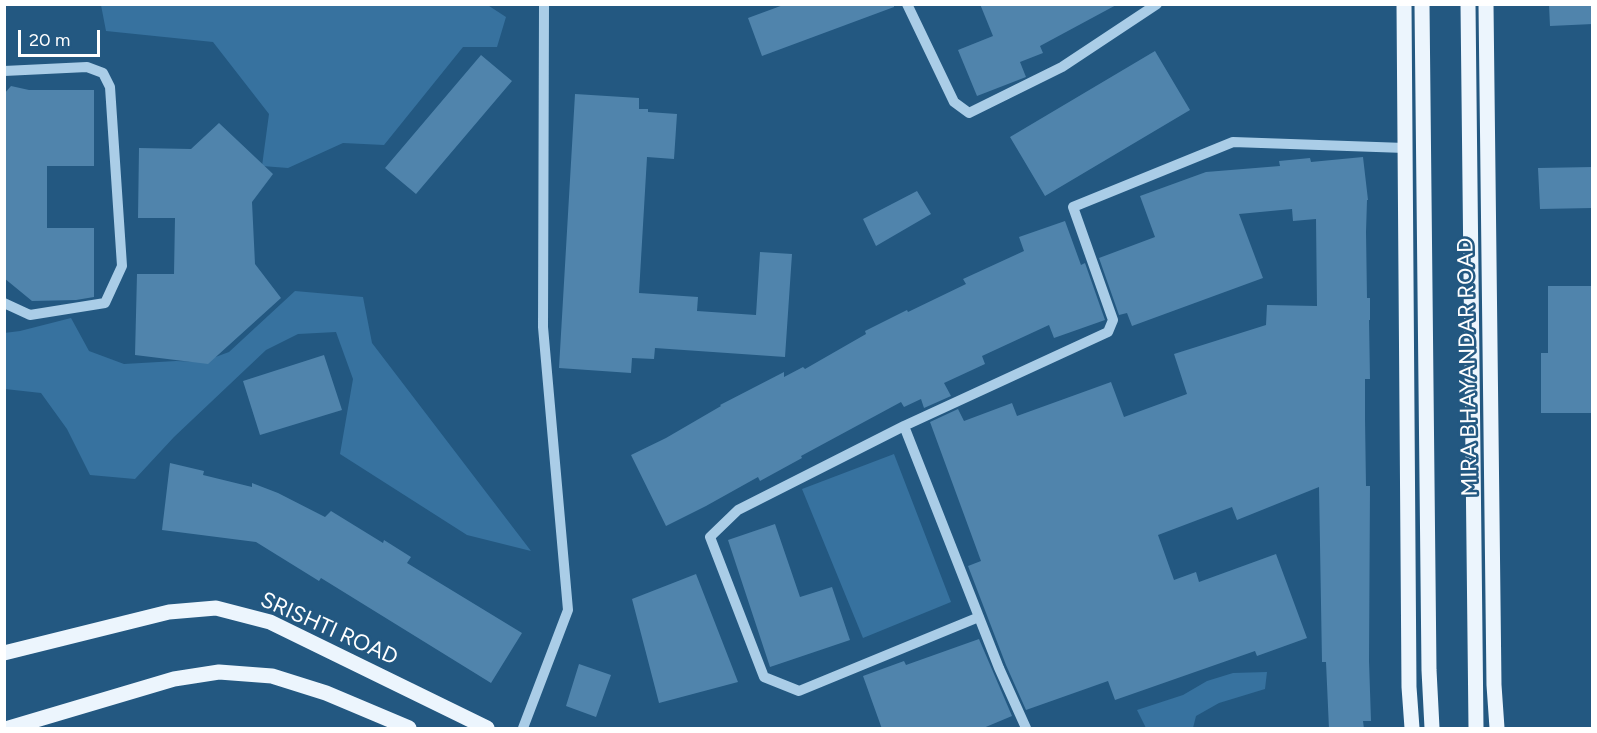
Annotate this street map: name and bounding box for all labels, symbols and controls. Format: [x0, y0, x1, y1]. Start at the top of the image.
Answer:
scale bar [21, 18, 104, 56]
text: 20 m [29, 29, 70, 51]
street label: MIRA BHAYANDAR ROAD [1453, 237, 1483, 497]
street label: SRISHTI ROAD [256, 587, 402, 671]

